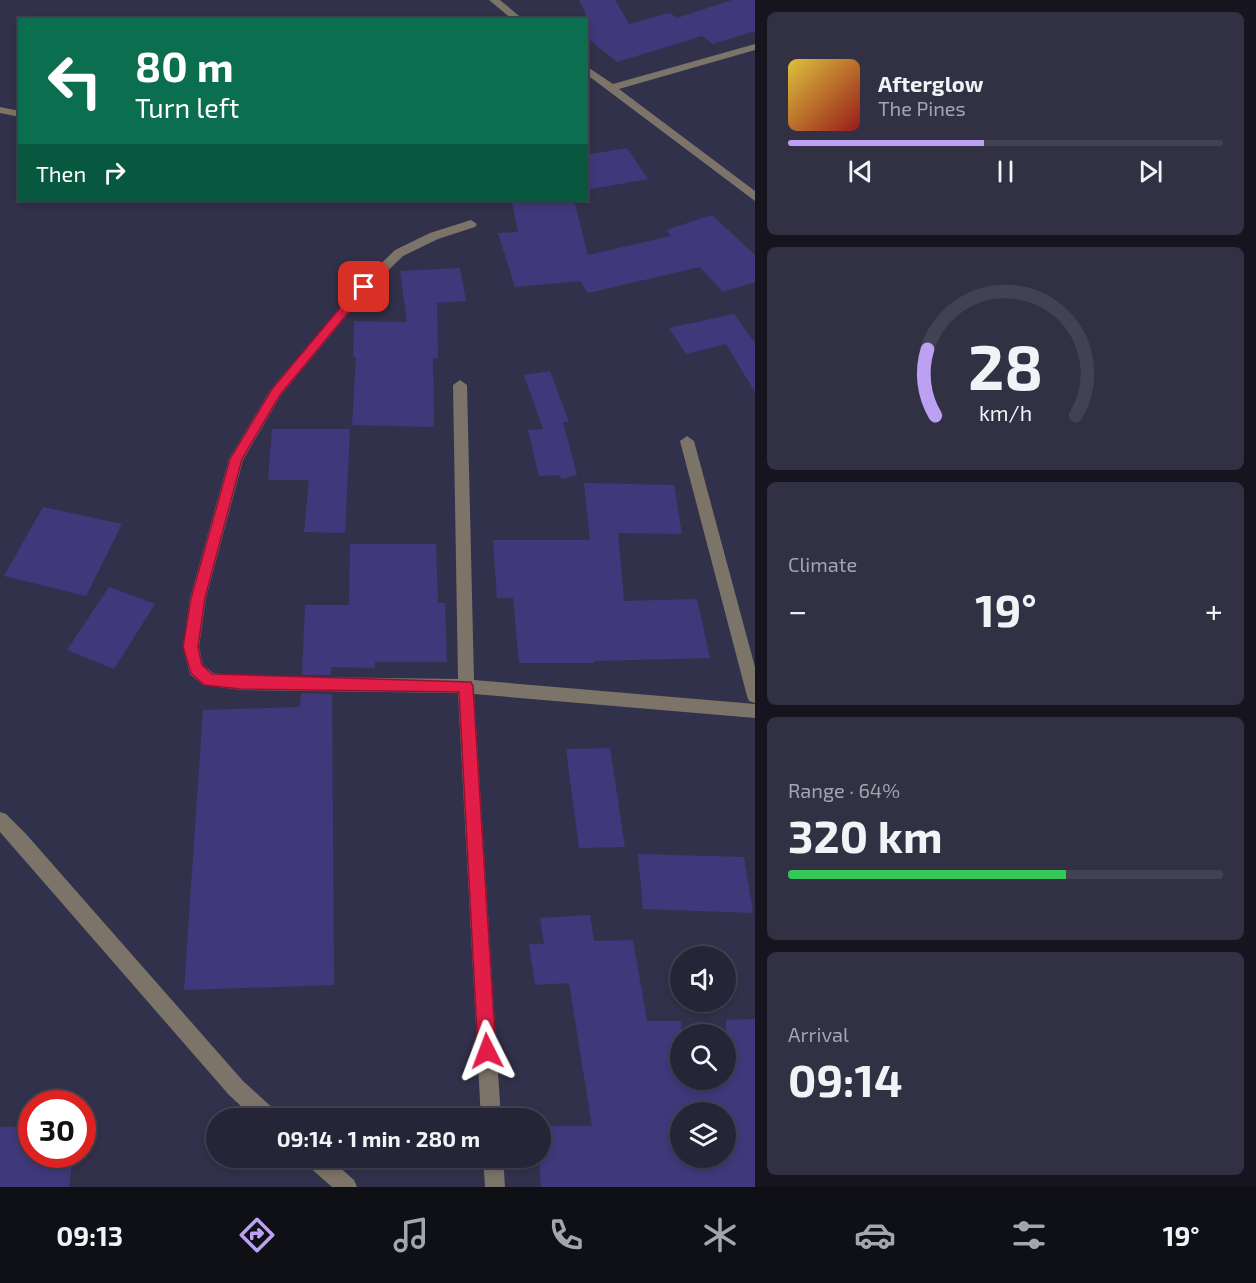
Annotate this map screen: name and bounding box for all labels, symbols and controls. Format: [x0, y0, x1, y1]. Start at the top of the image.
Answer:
text: 80 m [135, 40, 234, 90]
icon: left [36, 42, 114, 120]
text: Afterglow [878, 70, 983, 96]
text: Turn left [135, 91, 239, 123]
text: The Pines [878, 96, 966, 120]
icon: previous [844, 155, 877, 188]
icon: pause [989, 155, 1022, 188]
icon: next [1134, 155, 1167, 188]
icon: right [98, 156, 131, 189]
text: Then [36, 160, 86, 186]
pin [338, 261, 389, 312]
icon: arrive [347, 270, 380, 303]
text: 28 [968, 328, 1043, 403]
text: km/h [979, 400, 1032, 425]
text: Climate [788, 552, 857, 576]
text: 19° [975, 582, 1037, 636]
text: − [788, 590, 807, 630]
text: + [1205, 590, 1223, 630]
text: Range · 64% [788, 778, 900, 802]
text: 320 km [788, 808, 943, 862]
map controls [670, 946, 736, 1168]
button: sound [670, 946, 736, 1012]
position arrow [455, 1019, 519, 1083]
text: Arrival [788, 1022, 849, 1046]
button: search [670, 1024, 736, 1090]
text: 09:14 [788, 1052, 903, 1106]
speed limit sign: 30 [18, 1090, 96, 1168]
button: layers [670, 1102, 736, 1168]
text: 09:14 · 1 min · 280 m [277, 1125, 480, 1151]
icon: directions [236, 1214, 278, 1256]
icon: music [390, 1214, 432, 1256]
icon: phone [545, 1214, 587, 1256]
icon: climate [699, 1214, 741, 1256]
icon: car [854, 1214, 896, 1256]
icon: filters [1008, 1214, 1050, 1256]
text: 09:13 [56, 1219, 123, 1251]
text: 19° [1163, 1219, 1200, 1251]

